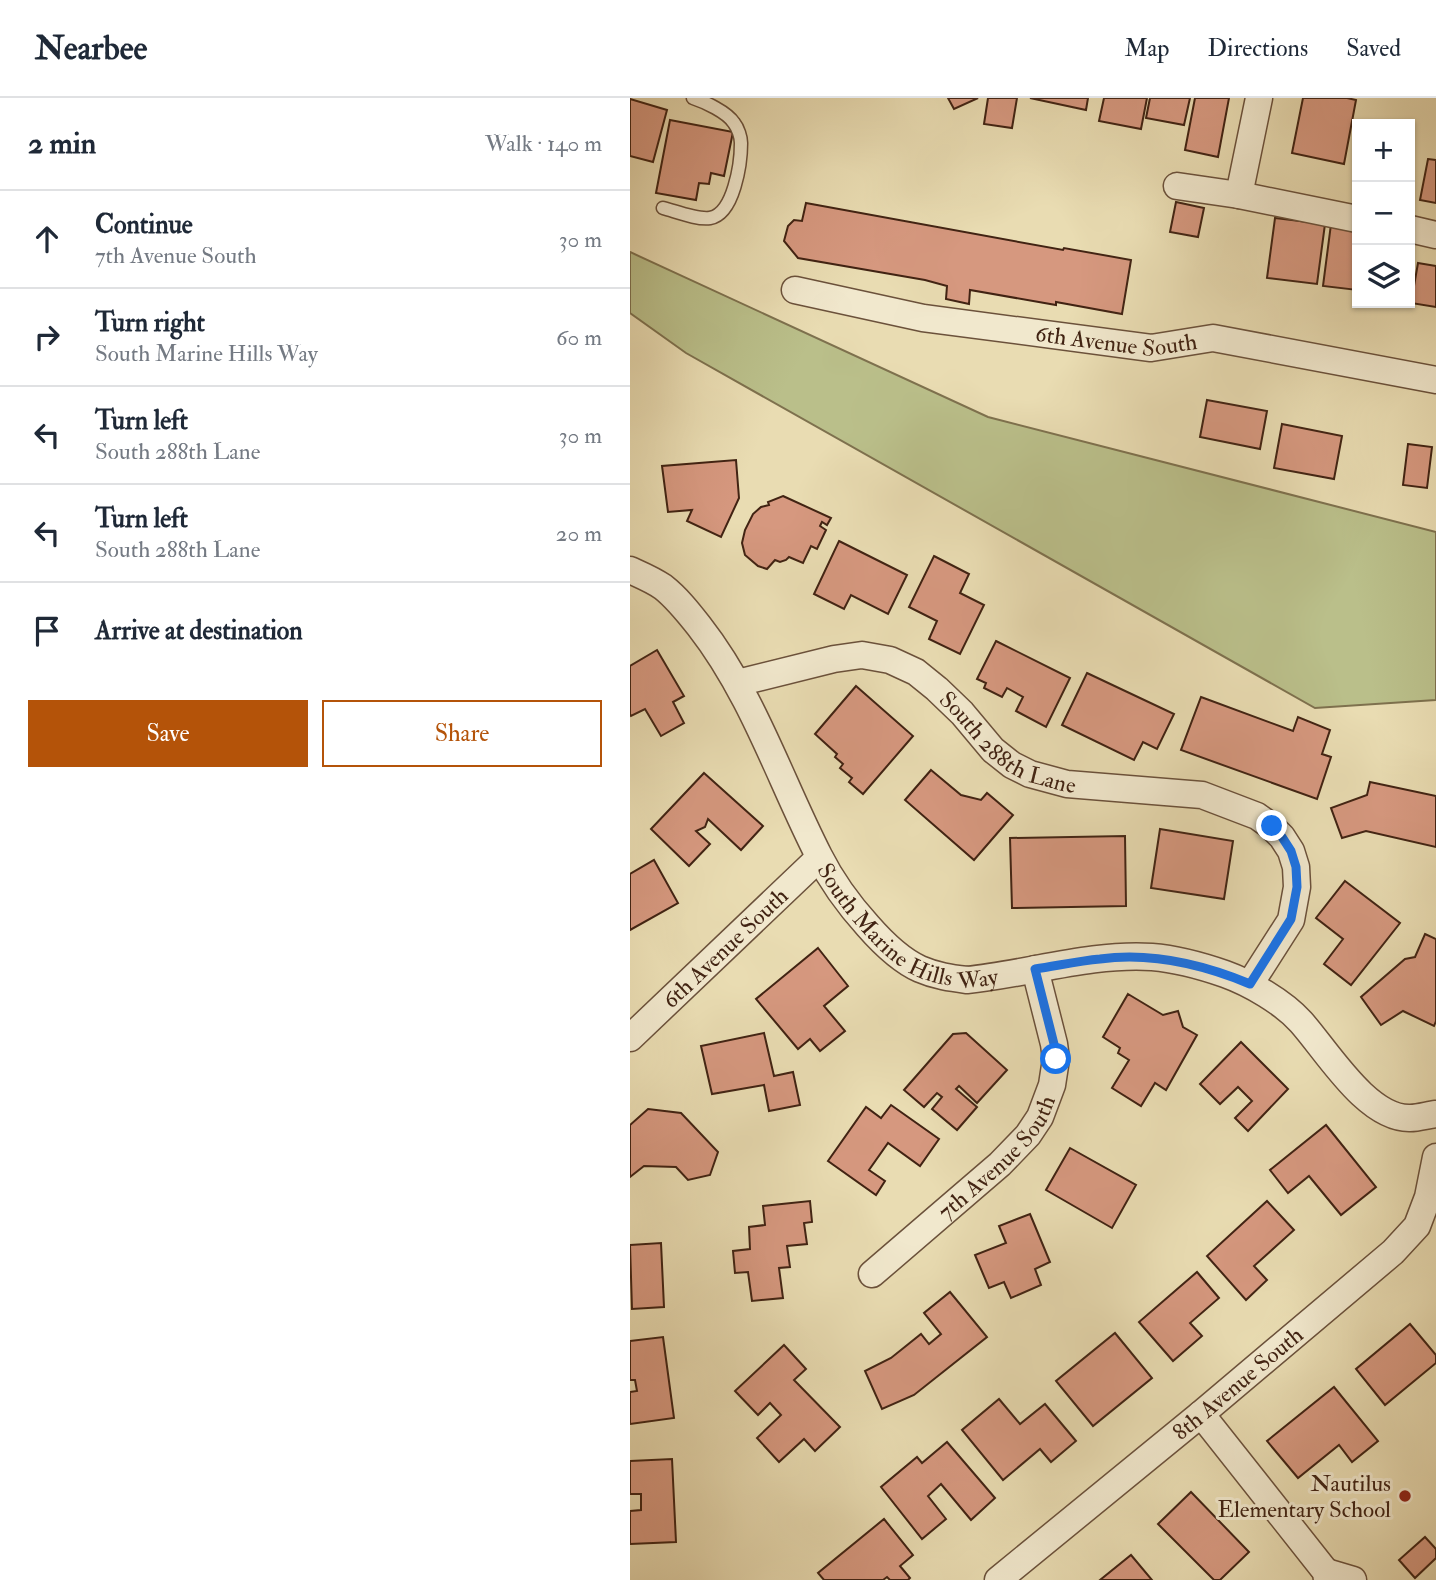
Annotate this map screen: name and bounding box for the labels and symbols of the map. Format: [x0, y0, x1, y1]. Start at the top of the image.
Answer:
street label: 6th Avenue South [1034, 318, 1199, 363]
street label: South 288th Lane [933, 685, 1077, 799]
route end [1256, 810, 1287, 841]
street label: South Marine Hills Way [811, 858, 1001, 996]
street label: 6th Avenue South [656, 881, 794, 1014]
route start [1040, 1043, 1071, 1074]
street label: 7th Avenue South [932, 1091, 1061, 1226]
street label: 8th Avenue South [1166, 1320, 1309, 1446]
place label: Nautilus Elementary School [1217, 1469, 1391, 1524]
marker: Nautilus Elementary School [1397, 1488, 1413, 1504]

